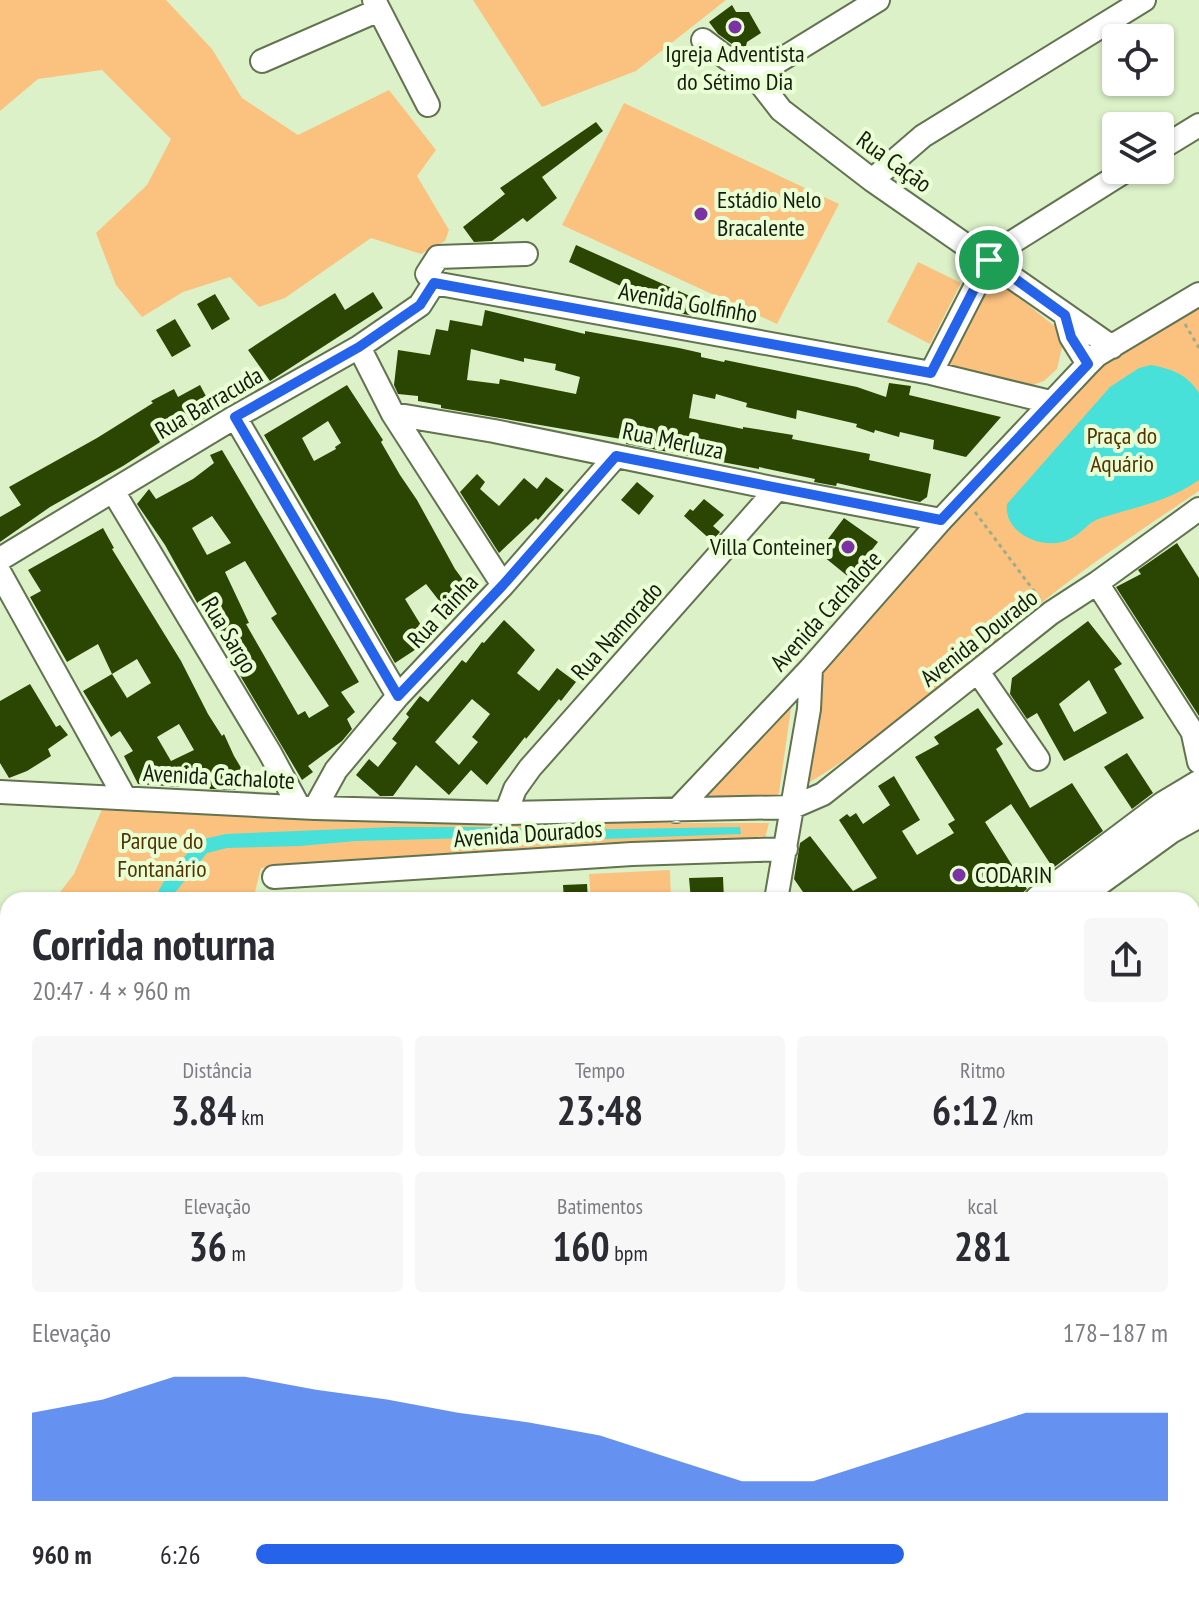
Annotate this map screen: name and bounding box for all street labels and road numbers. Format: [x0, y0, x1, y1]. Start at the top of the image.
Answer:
street label: Rua Cação [851, 124, 938, 199]
street label: Avenida Golfinho [616, 275, 760, 330]
street label: Rua Barracuda [149, 359, 268, 446]
street label: Rua Merluza [620, 415, 727, 466]
street label: Avenida Cachalote [763, 544, 888, 677]
street label: Rua Tainha [401, 567, 485, 654]
street label: Rua Namorado [564, 575, 669, 686]
street label: Avenida Dourado [914, 582, 1044, 693]
street label: Rua Sargo [195, 591, 264, 679]
street label: Avenida Cachalote [142, 757, 296, 796]
street label: Avenida Dourados [453, 813, 603, 854]

